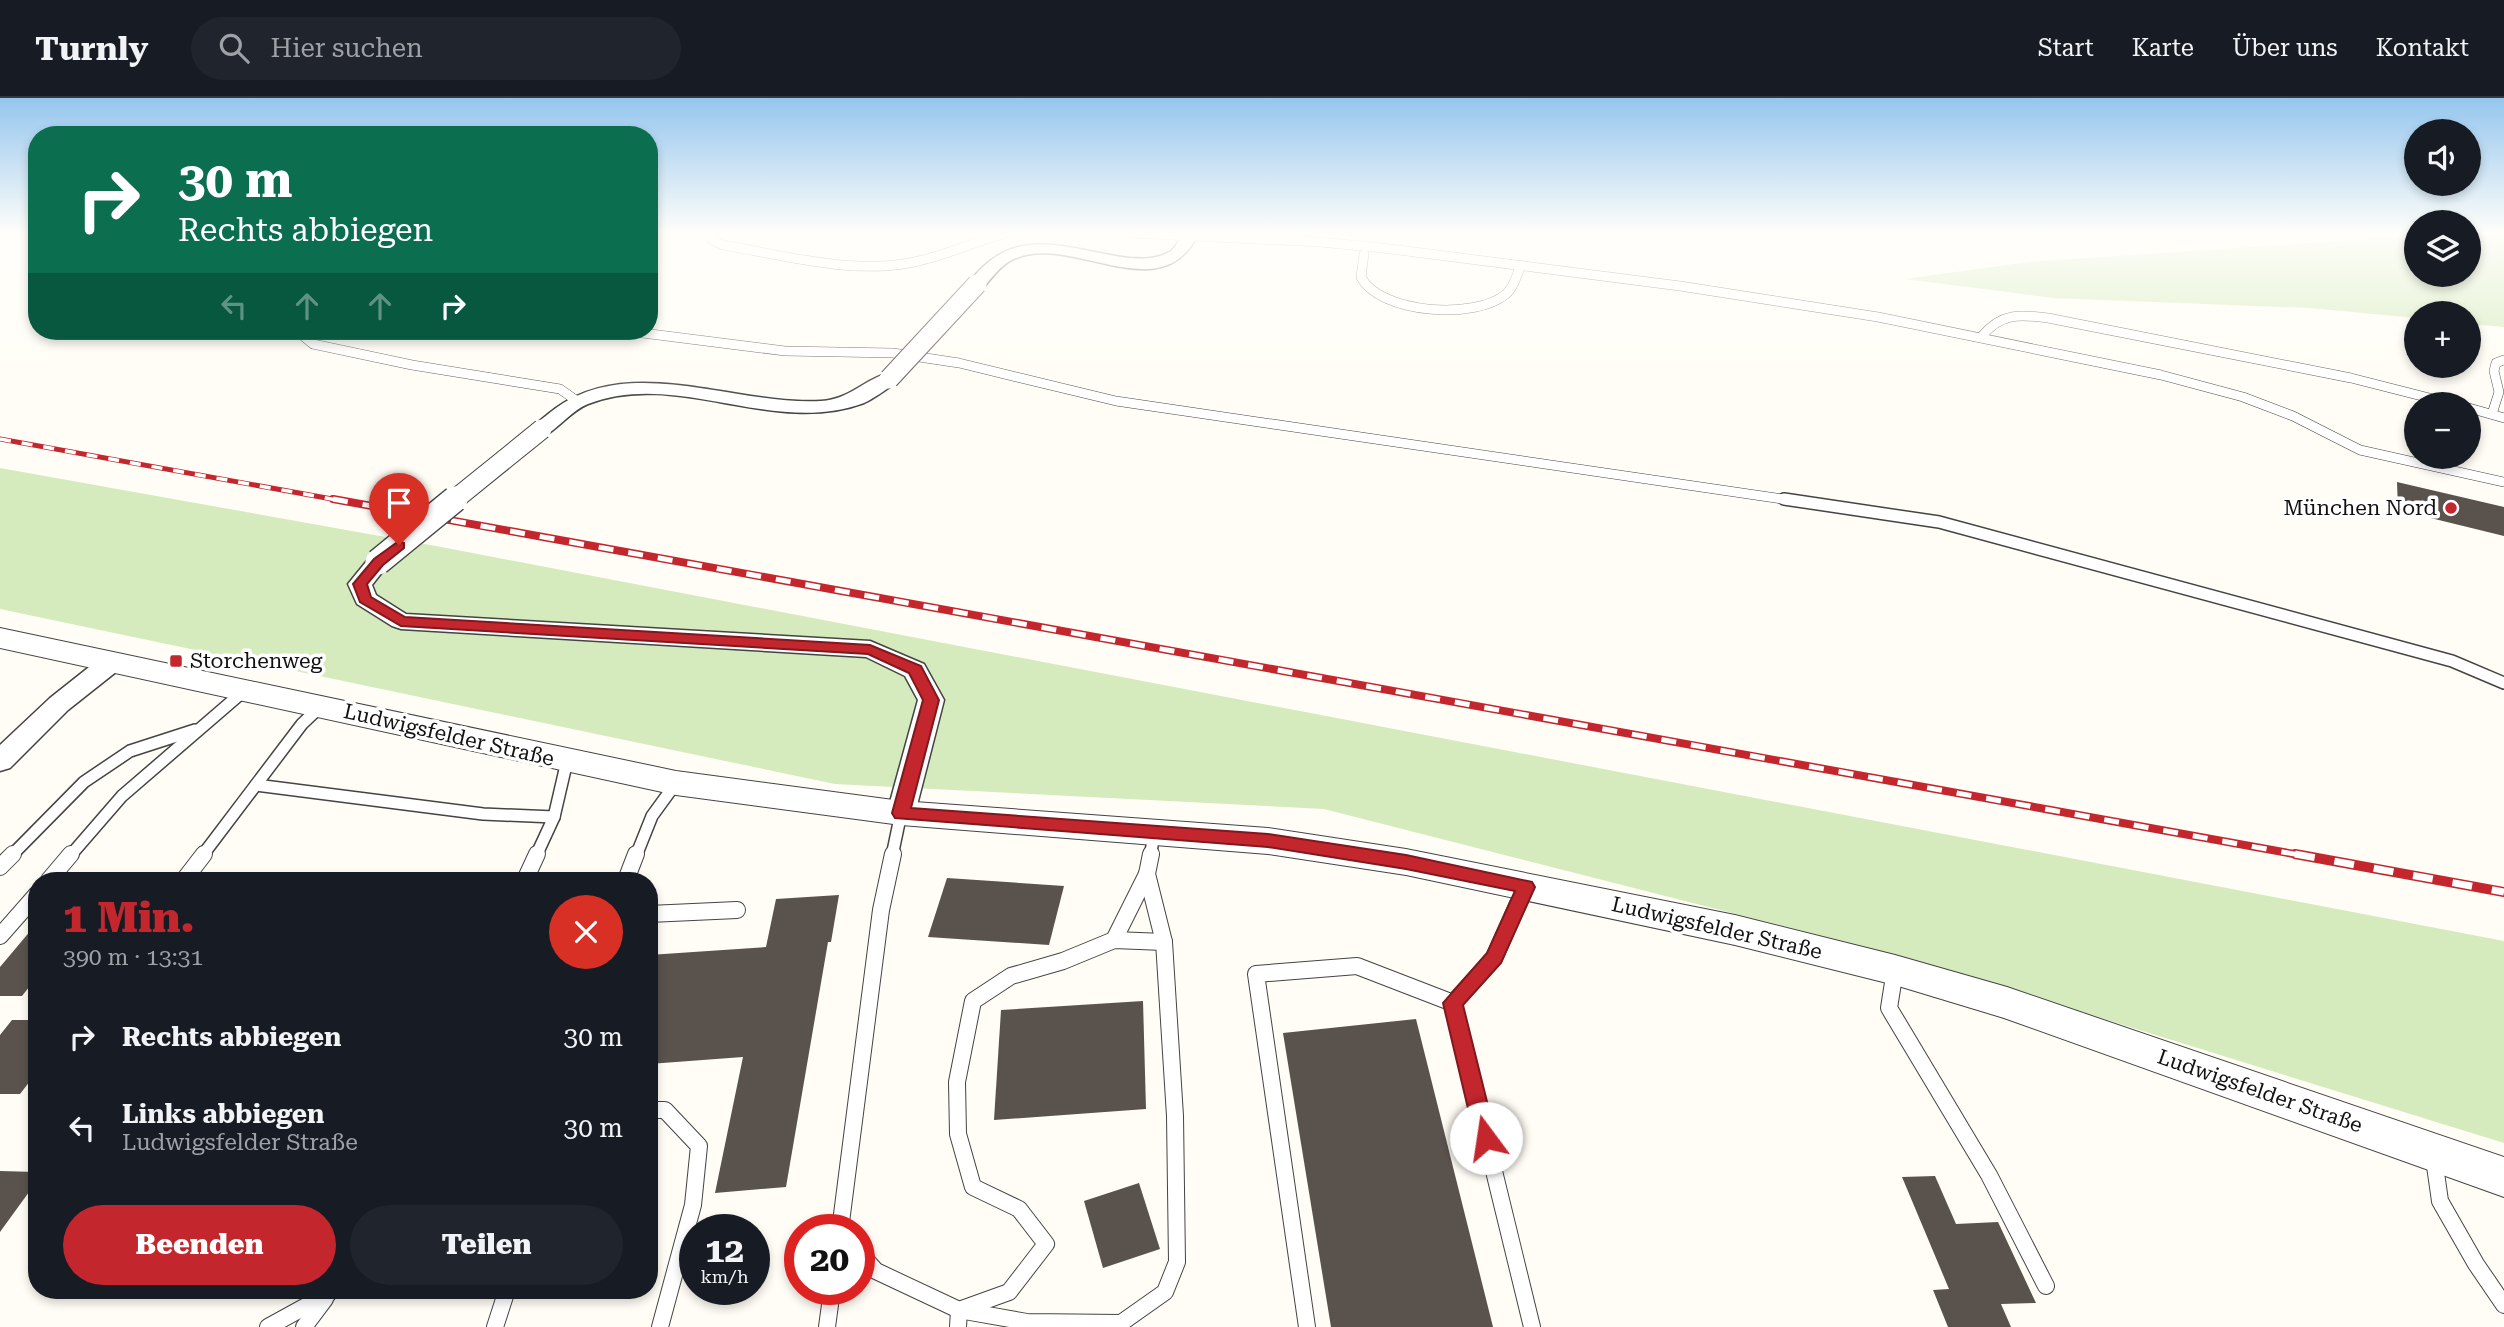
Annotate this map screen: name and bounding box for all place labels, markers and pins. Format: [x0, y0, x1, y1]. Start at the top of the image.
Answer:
pin [369, 473, 429, 545]
place label: München Nord [2283, 496, 2438, 520]
marker: München Nord [2443, 500, 2459, 516]
place label: Storchenweg [190, 649, 322, 673]
marker: Storchenweg [168, 653, 184, 669]

